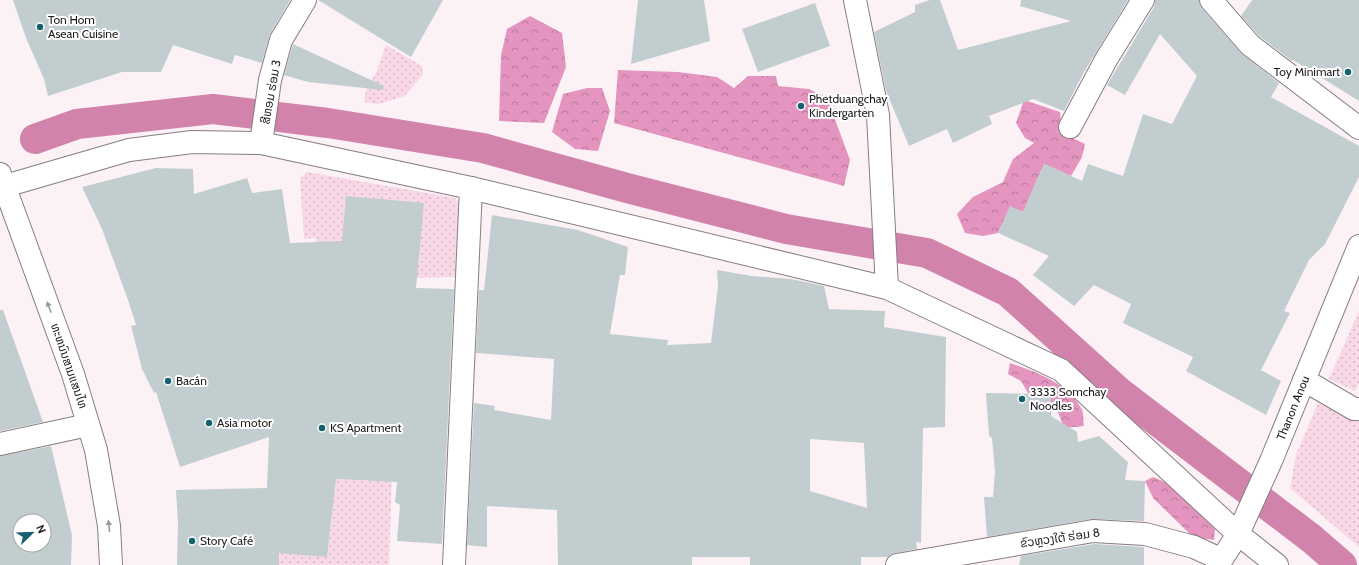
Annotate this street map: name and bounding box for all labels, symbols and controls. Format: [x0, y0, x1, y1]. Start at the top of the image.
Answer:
place label: Ton Hom Asean Cuisine [48, 12, 118, 41]
marker: Ton Hom Asean Cuisine [35, 22, 45, 32]
street label: ສີຫອມ ຮ່ອມ 3 [257, 58, 284, 125]
place label: Toy Minimart [1274, 64, 1340, 79]
marker: Toy Minimart [1343, 67, 1353, 77]
place label: Phetduangchay Kindergarten [809, 91, 887, 120]
marker: Phetduangchay Kindergarten [796, 101, 806, 111]
one-way arrow [45, 300, 51, 312]
street label: ທະຫນົນສາມແສນໄທ [48, 321, 91, 410]
place label: Bacán [176, 373, 207, 388]
street label: Thanon Anou [1273, 373, 1312, 442]
marker: Bacán [163, 376, 173, 386]
place label: 3333 Somchay Noodles [1030, 384, 1106, 413]
marker: 3333 Somchay Noodles [1017, 394, 1027, 404]
place label: Asia motor [217, 415, 272, 430]
marker: Asia motor [204, 418, 214, 428]
place label: KS Apartment [330, 420, 401, 435]
marker: KS Apartment [317, 423, 327, 433]
north arrow [12, 513, 52, 553]
one-way arrow [105, 520, 112, 532]
text: N [33, 523, 49, 535]
street label: ຂົວຫຼວງໃຕ້ ຮ່ອມ 8 [1019, 524, 1101, 551]
place label: Story Café [200, 533, 253, 548]
marker: Story Café [187, 536, 197, 546]

